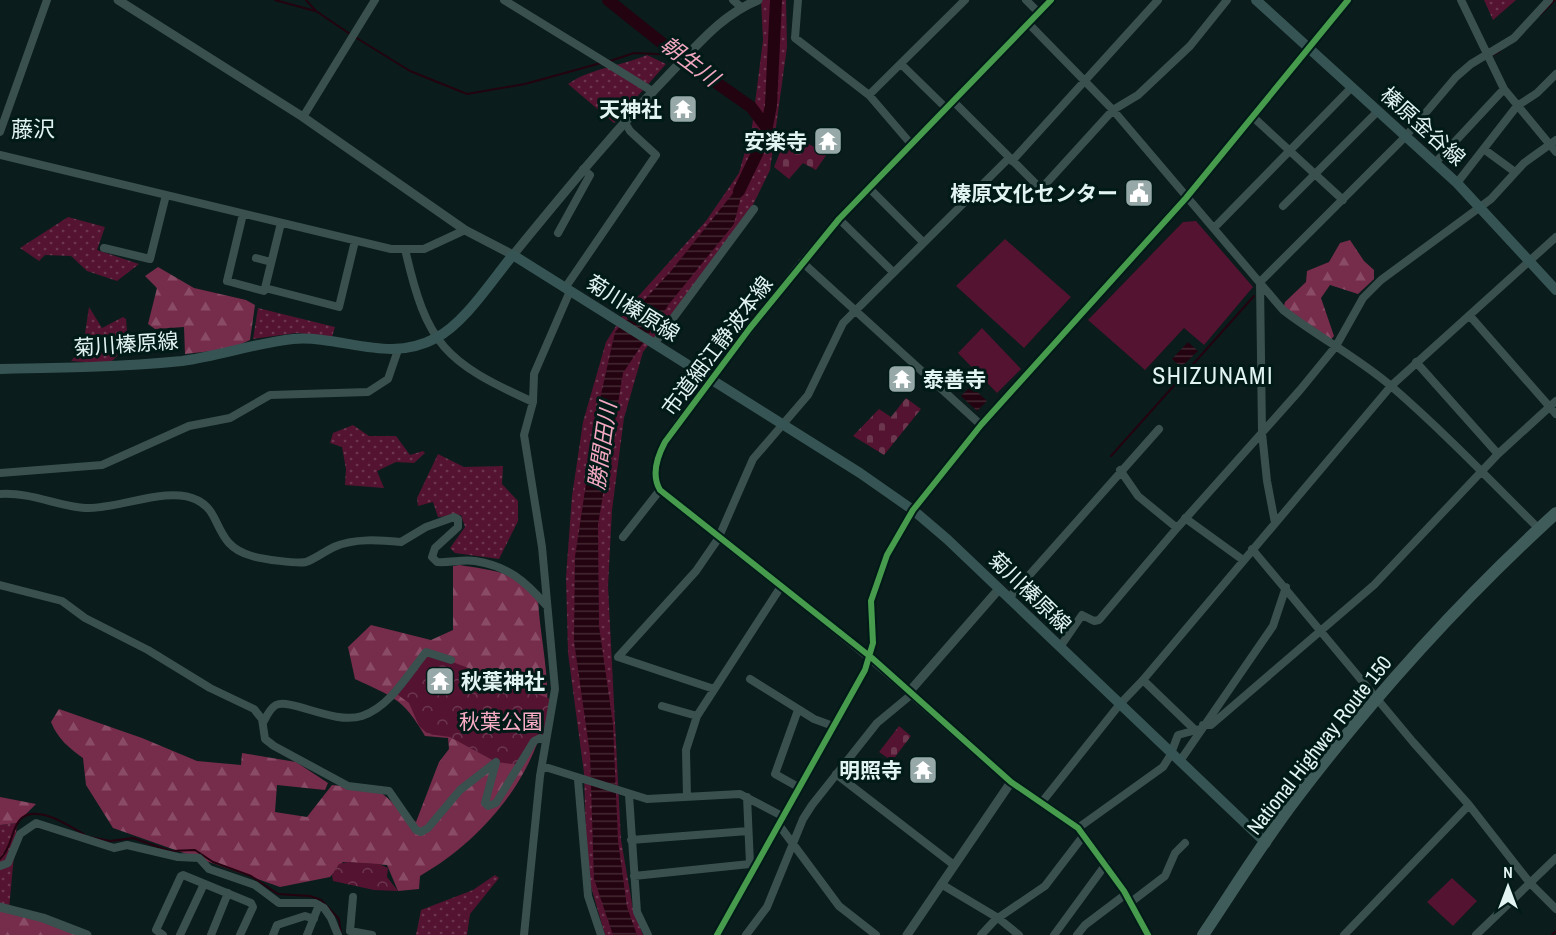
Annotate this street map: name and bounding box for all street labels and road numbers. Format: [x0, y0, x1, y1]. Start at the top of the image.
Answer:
street label: 榛原金谷線 [1374, 80, 1472, 172]
street label: 菊川榛原線 [581, 268, 685, 348]
street label: 市道細江静波本線 [655, 270, 779, 422]
street label: 菊川榛原線 [73, 326, 179, 362]
street label: 菊川榛原線 [982, 545, 1078, 639]
street label: National Highway Route 150 [1240, 649, 1398, 841]

